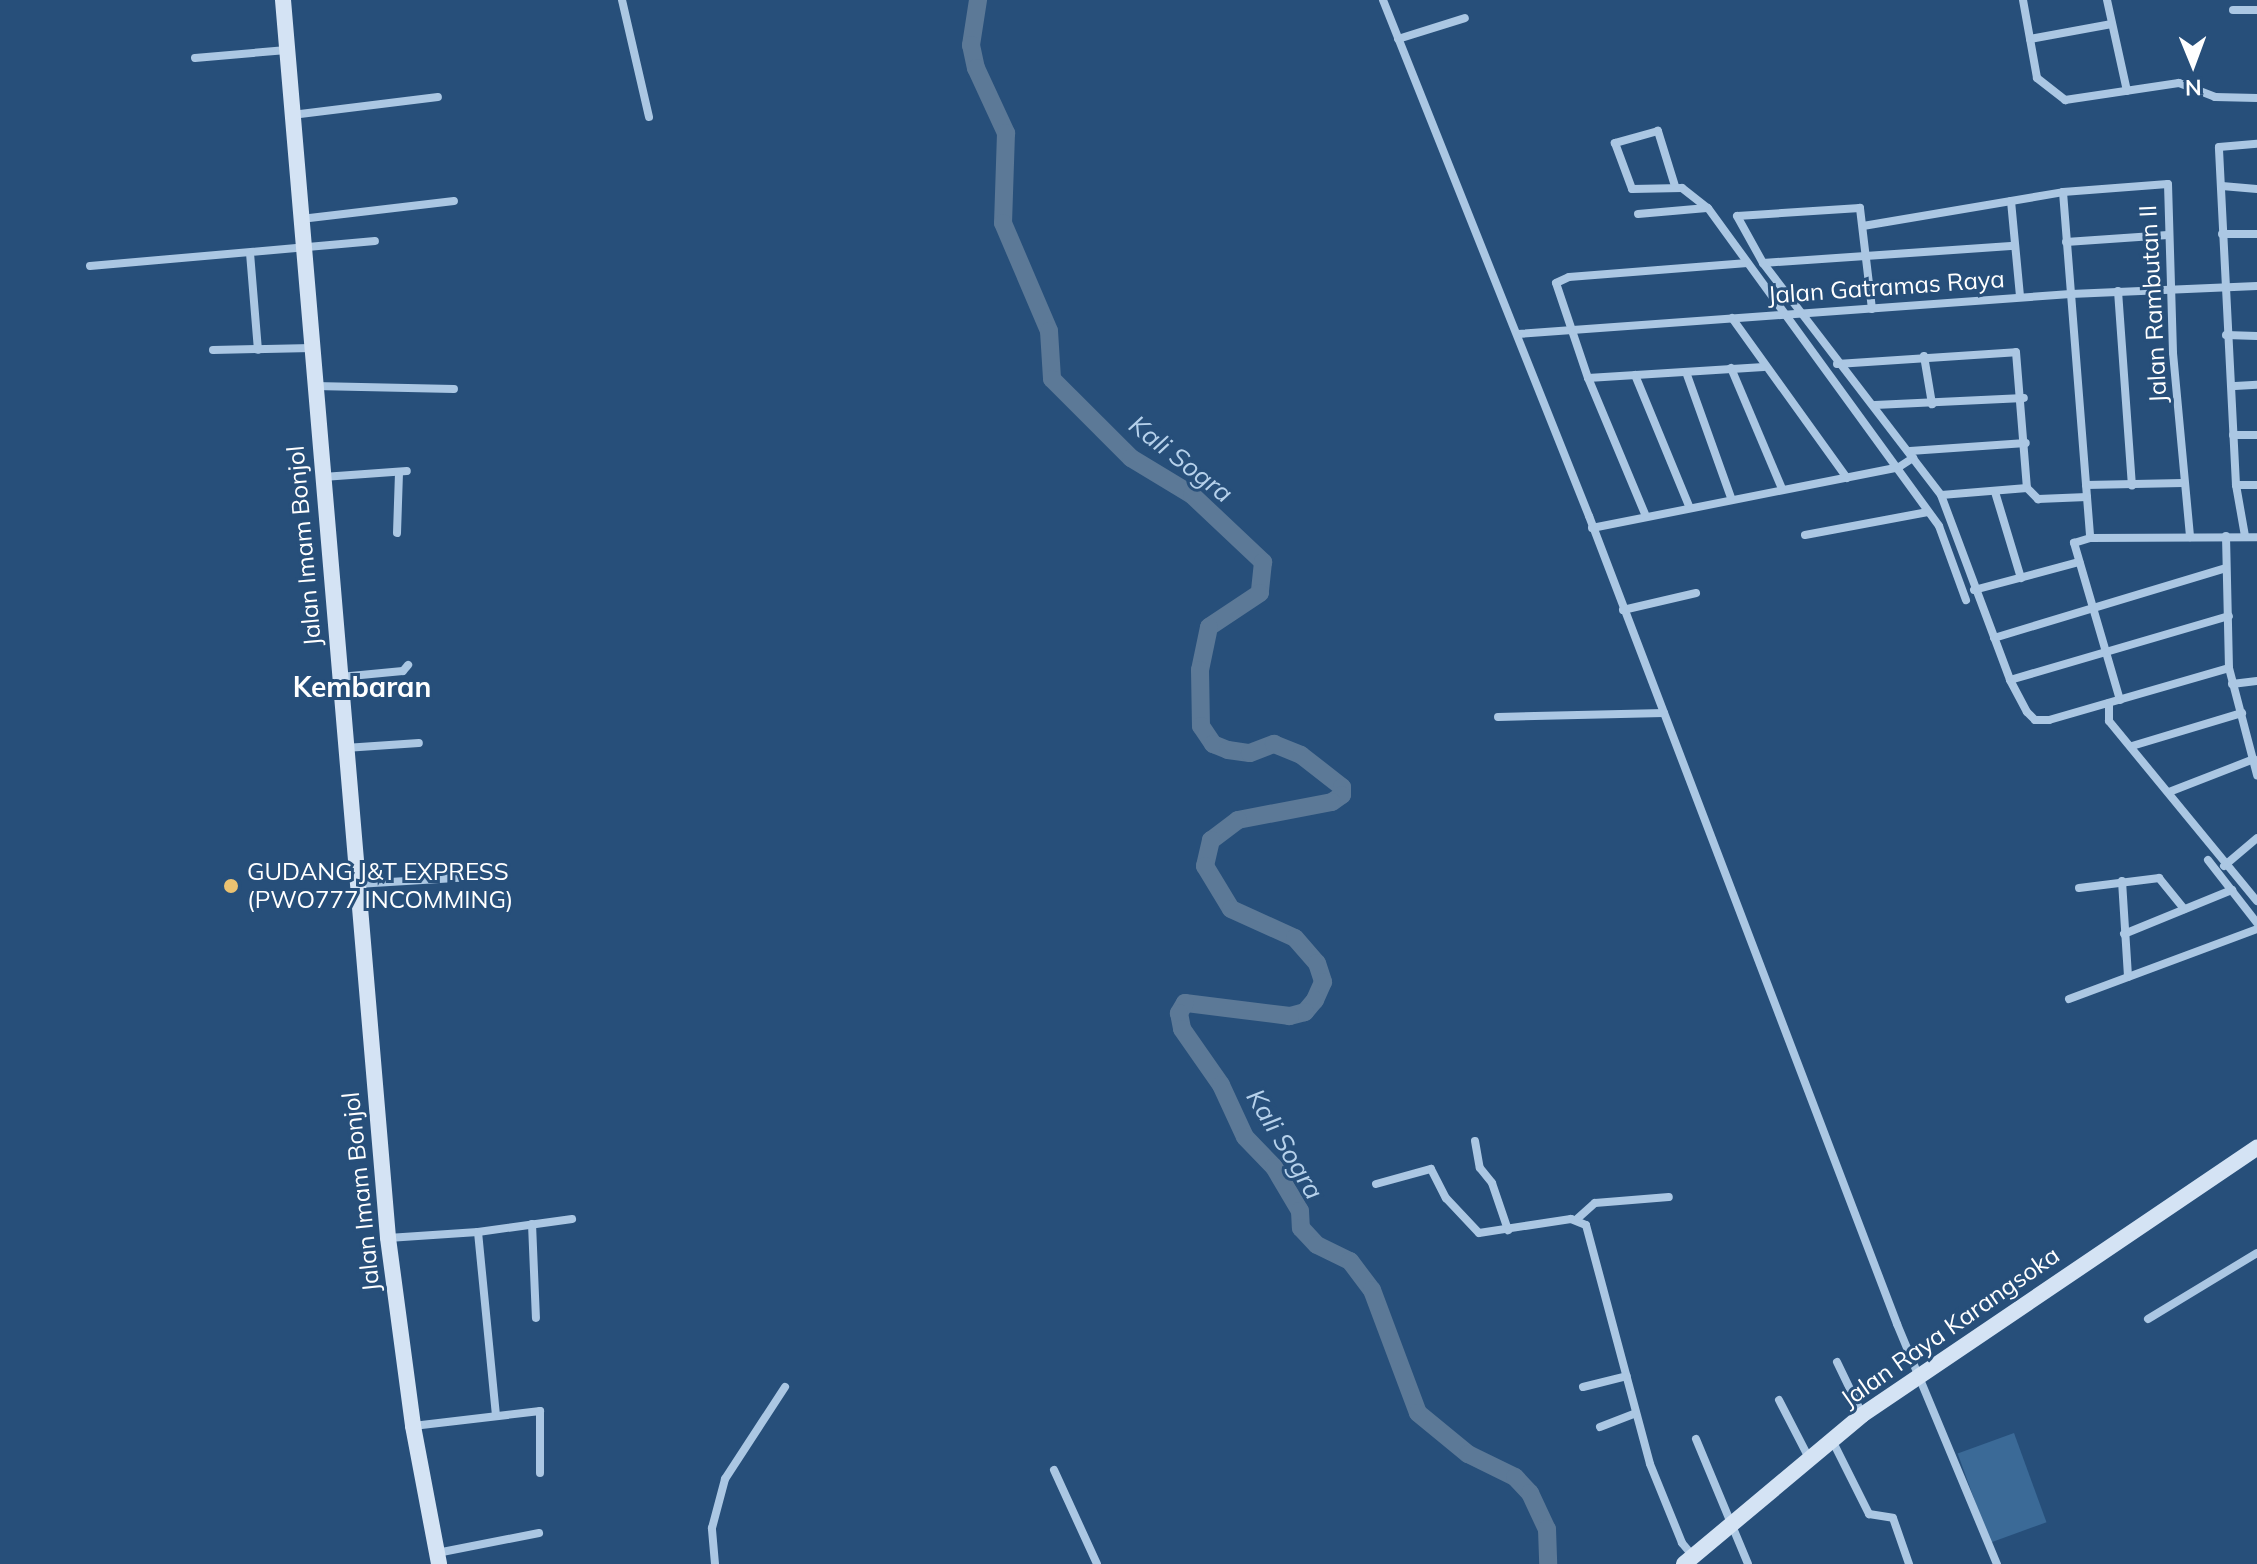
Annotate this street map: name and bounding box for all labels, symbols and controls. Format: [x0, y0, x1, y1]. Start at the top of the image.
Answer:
north arrow [2153, 24, 2233, 104]
text: N [2185, 74, 2202, 102]
street label: Jalan Rambutan II [2133, 204, 2173, 404]
street label: Jalan Gatramas Raya [1767, 264, 2005, 310]
water label: Kali Sogra [1123, 409, 1239, 509]
street label: Jalan Imam Bonjol [281, 445, 327, 647]
district label: Kembaran [293, 670, 431, 704]
place label: GUDANG J&T EXPRESS (PWO777 INCOMMING) [247, 858, 513, 914]
marker: GUDANG J&T EXPRESS (PWO777 INCOMMING) [222, 877, 240, 895]
water label: Kali Sogra [1240, 1083, 1330, 1205]
street label: Jalan Imam Bonjol [336, 1091, 386, 1293]
street label: Jalan Raya Karangsoka [1835, 1241, 2065, 1413]

